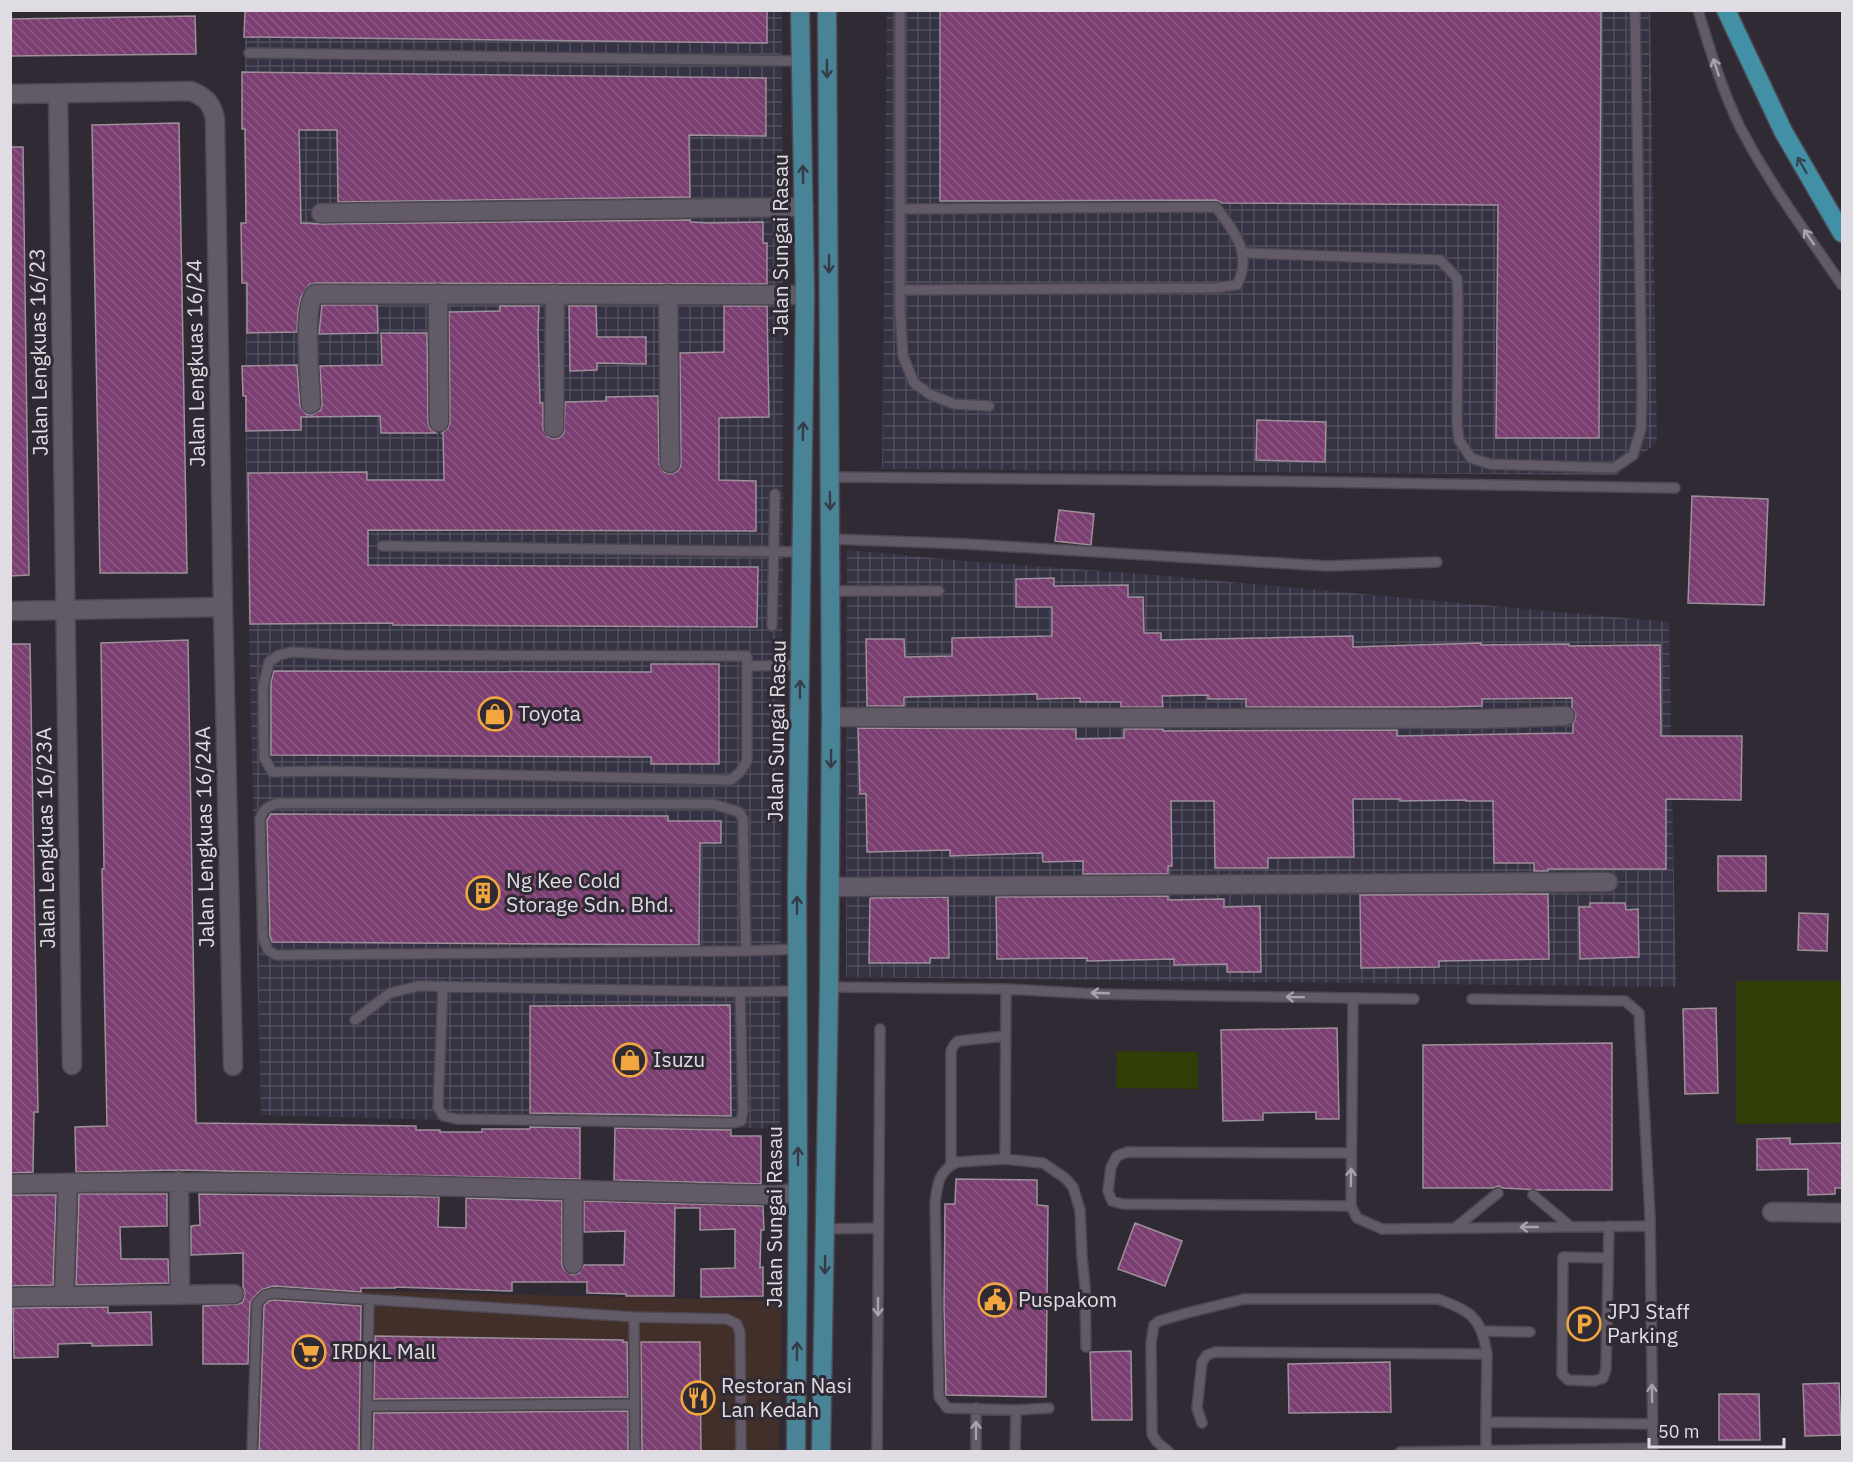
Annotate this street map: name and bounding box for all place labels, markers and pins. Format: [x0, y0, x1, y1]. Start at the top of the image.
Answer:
shop icon: Toyota [477, 696, 513, 732]
place label: Toyota [518, 699, 581, 727]
place label: Ng Kee Cold Storage Sdn. Bhd. [506, 866, 674, 918]
building icon: Ng Kee Cold Storage Sdn. Bhd. [465, 875, 501, 911]
shop icon: Isuzu [612, 1042, 648, 1078]
place label: Isuzu [653, 1045, 705, 1073]
public building icon: Puspakom [977, 1282, 1013, 1318]
place label: Puspakom [1018, 1285, 1117, 1313]
place label: JPJ Staff Parking [1607, 1297, 1690, 1349]
parking icon: JPJ Staff Parking [1566, 1306, 1602, 1342]
supermarket icon: IRDKL Mall [291, 1334, 327, 1370]
place label: IRDKL Mall [332, 1337, 437, 1365]
place label: Restoran Nasi Lan Kedah [721, 1371, 852, 1423]
restaurant icon: Restoran Nasi Lan Kedah [680, 1380, 716, 1416]

